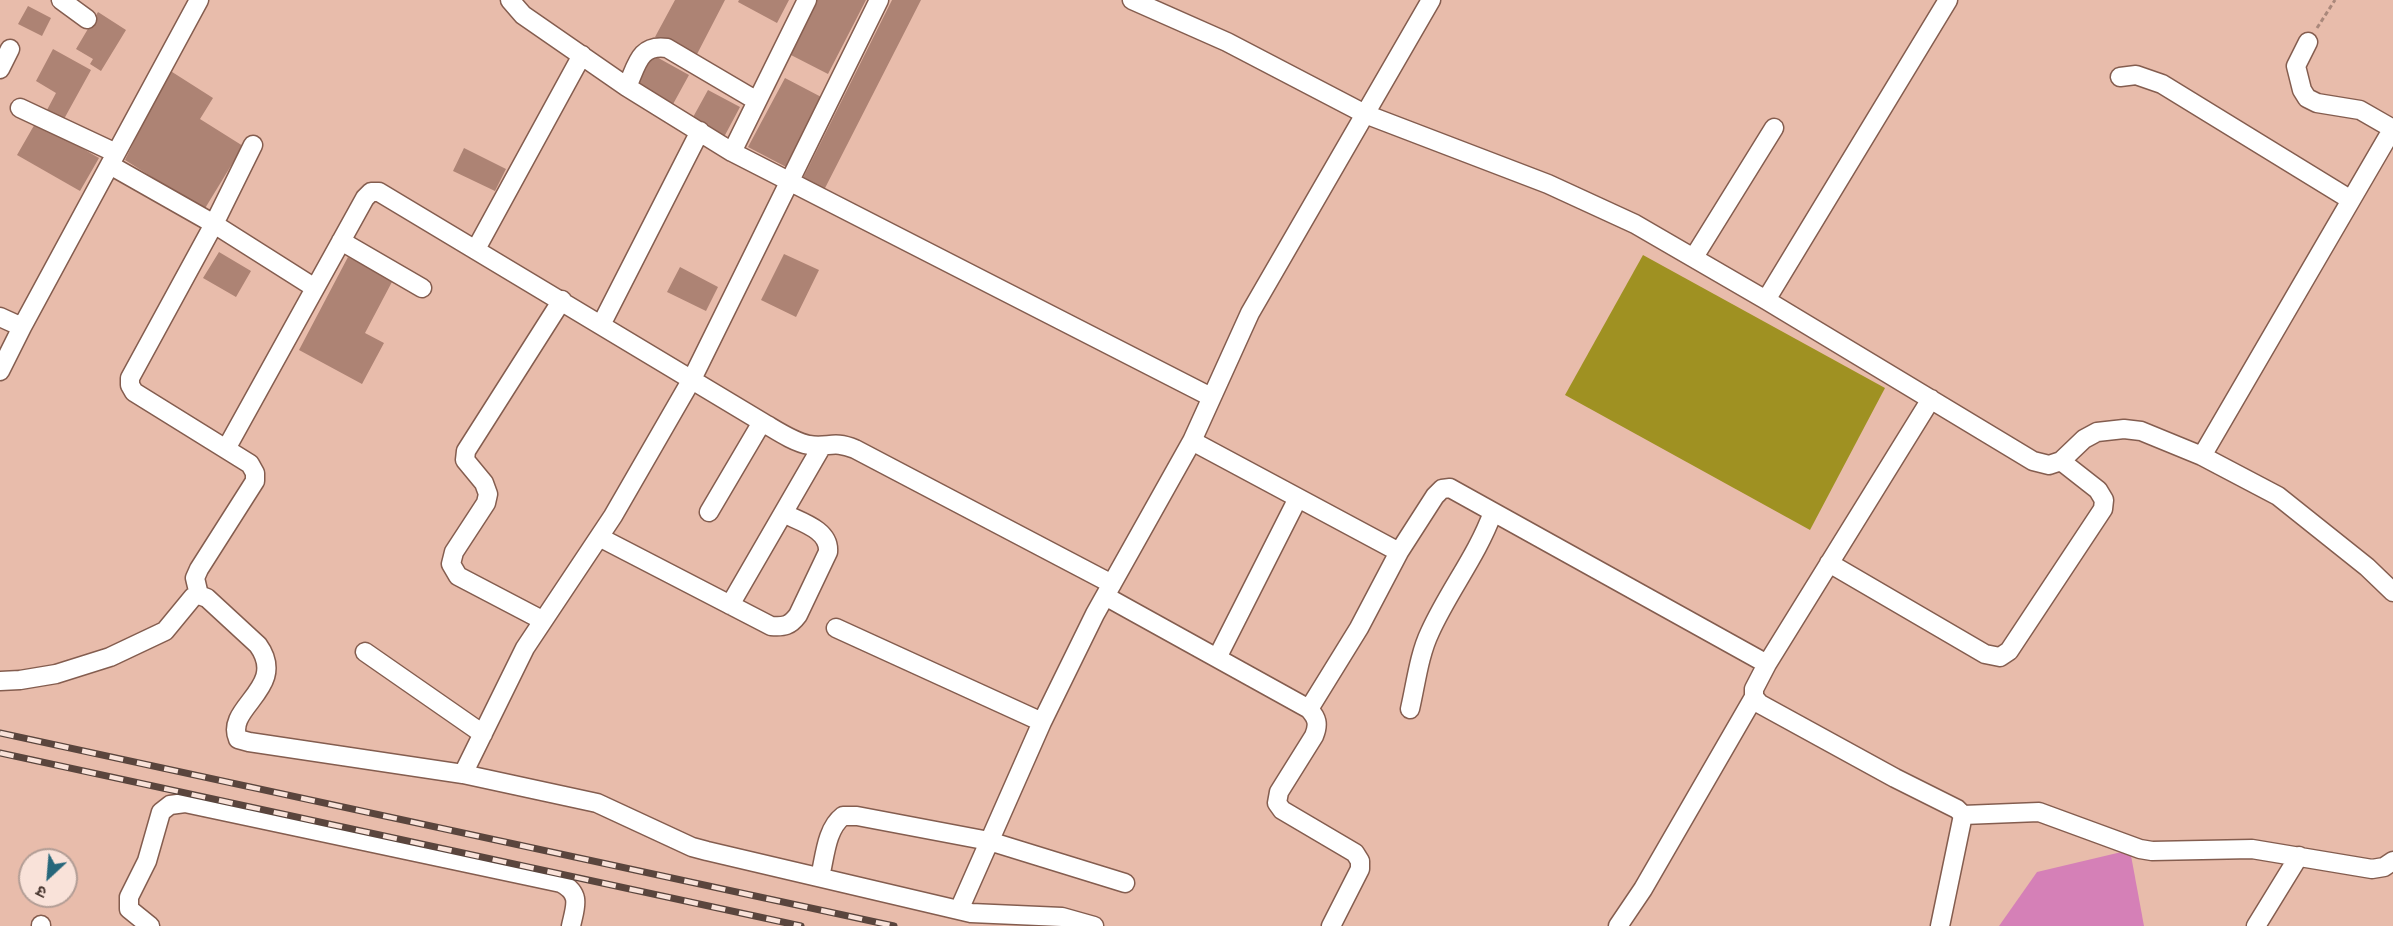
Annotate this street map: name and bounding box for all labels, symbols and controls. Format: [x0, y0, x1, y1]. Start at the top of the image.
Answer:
north arrow [18, 848, 78, 908]
text: उ [32, 880, 50, 905]

